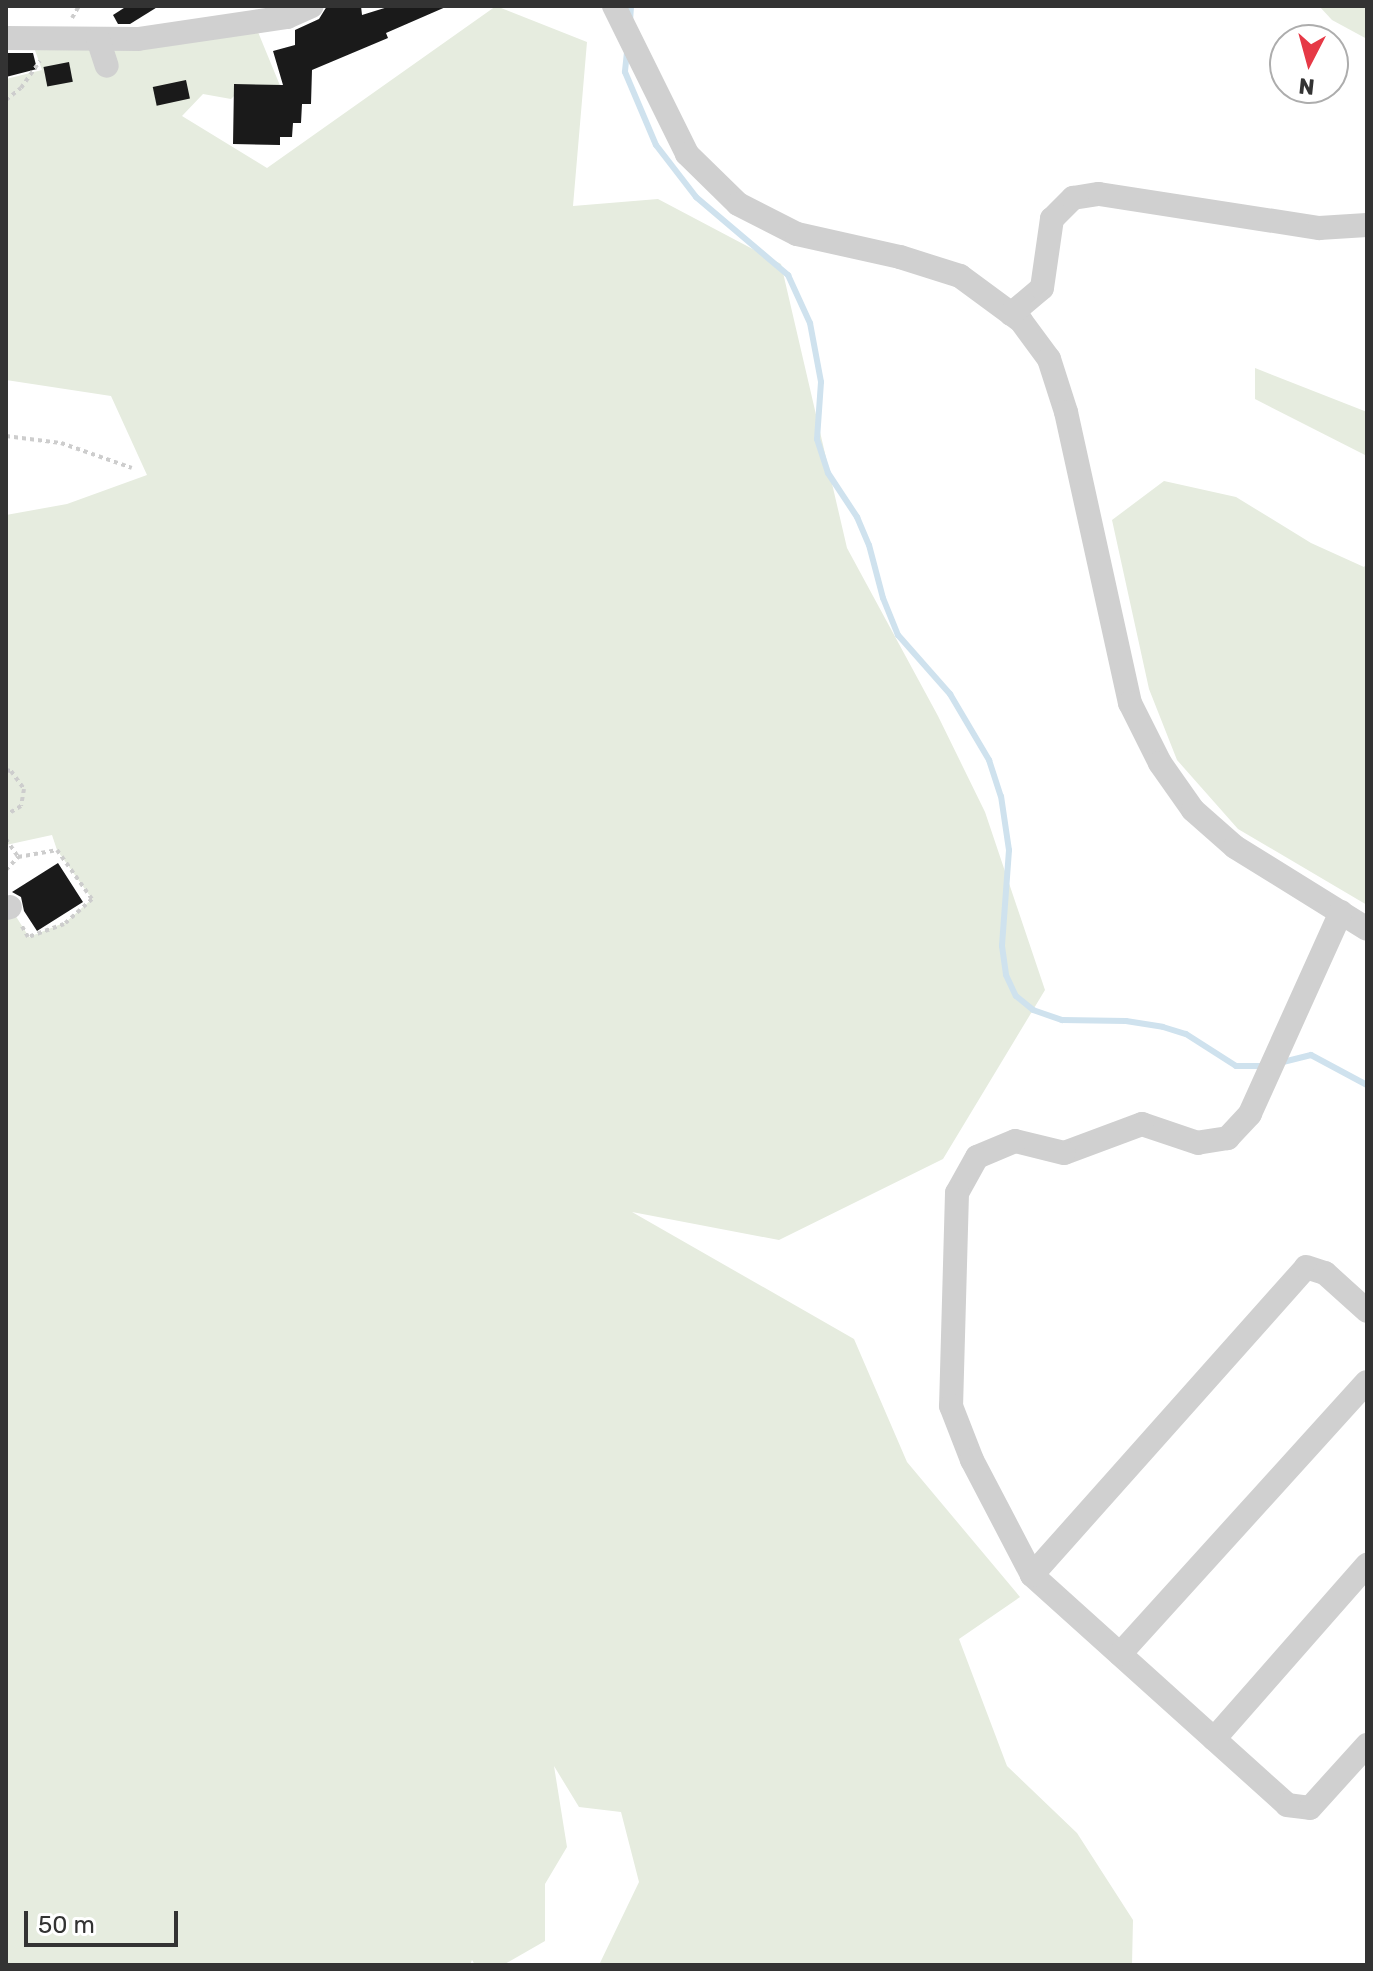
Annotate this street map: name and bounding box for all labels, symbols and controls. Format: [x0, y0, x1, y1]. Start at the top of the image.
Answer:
north arrow [1269, 24, 1349, 104]
text: N [1297, 72, 1316, 101]
scale bar [28, 1895, 182, 1945]
text: 50 m [38, 1911, 95, 1939]

